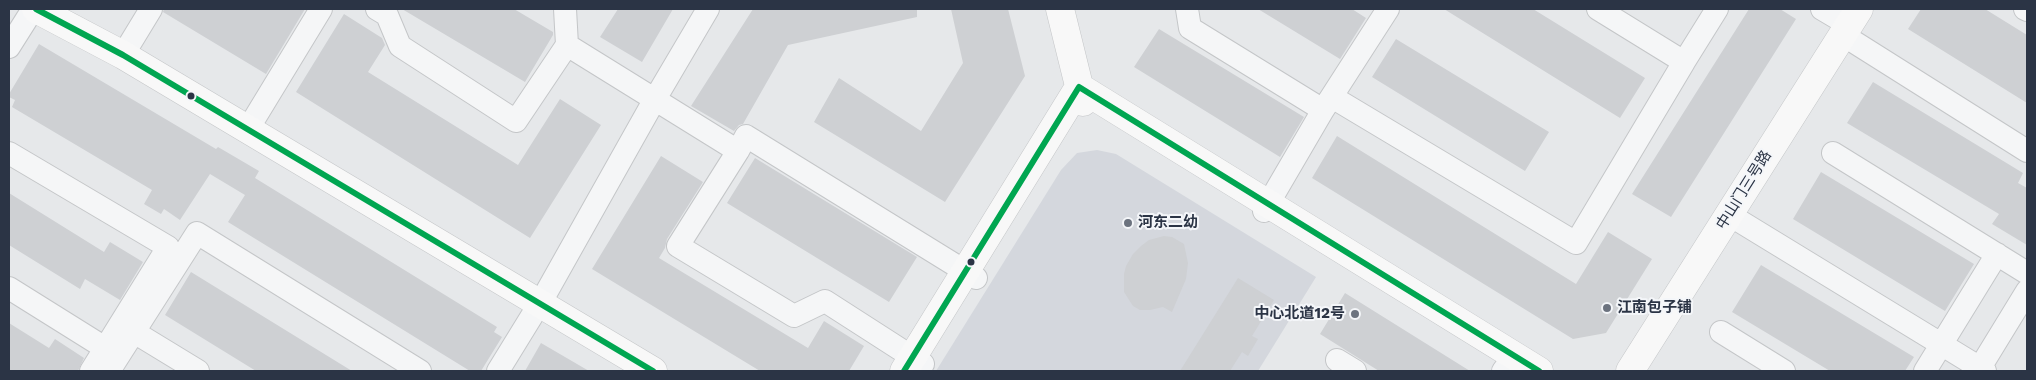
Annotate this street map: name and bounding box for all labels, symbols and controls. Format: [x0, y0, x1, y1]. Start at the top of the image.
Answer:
unlabelled marker [186, 91, 196, 101]
street label: 中山门三号路 [1713, 147, 1775, 233]
place label: 河东二幼 [1138, 214, 1198, 232]
marker: 河东二幼 [1122, 217, 1134, 229]
unlabelled marker [966, 257, 976, 267]
place label: 江南包子铺 [1617, 299, 1692, 317]
marker: 江南包子铺 [1601, 302, 1613, 314]
place label: 中心北道12号 [1255, 305, 1345, 323]
marker: 中心北道12号 [1349, 308, 1361, 320]

